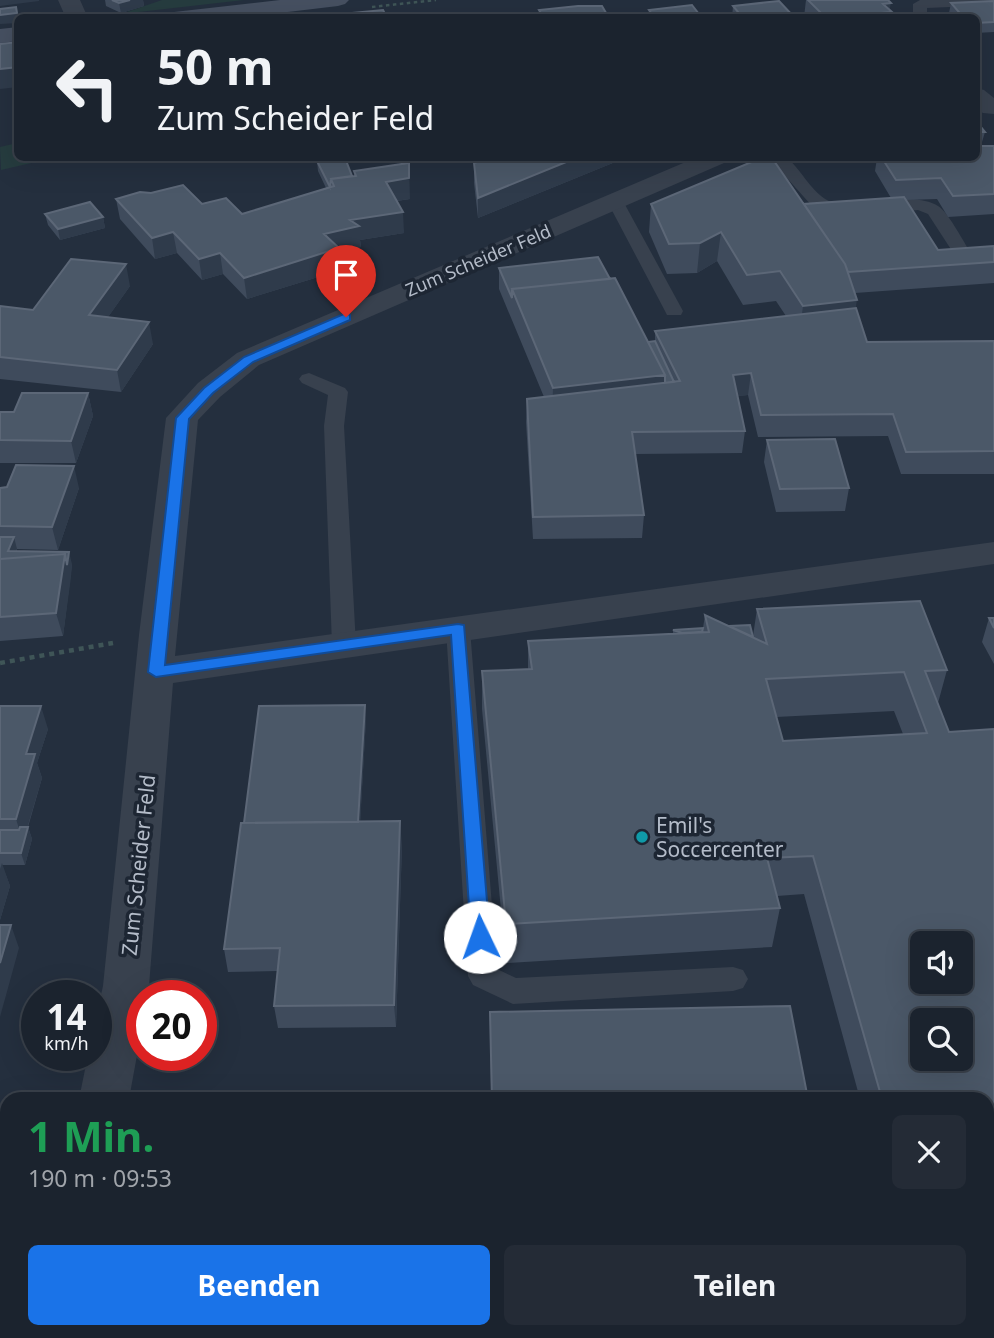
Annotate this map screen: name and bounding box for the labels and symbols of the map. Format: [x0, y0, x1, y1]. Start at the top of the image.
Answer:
street label: Zum Scheider Feld [402, 218, 554, 302]
pin [316, 245, 376, 317]
street label: Zum Scheider Feld [115, 773, 161, 957]
place label: Emil's Soccercenter [656, 811, 784, 863]
marker: Emil's Soccercenter [634, 829, 650, 845]
position arrow [443, 900, 517, 974]
speed limit sign: 20 [126, 980, 217, 1071]

